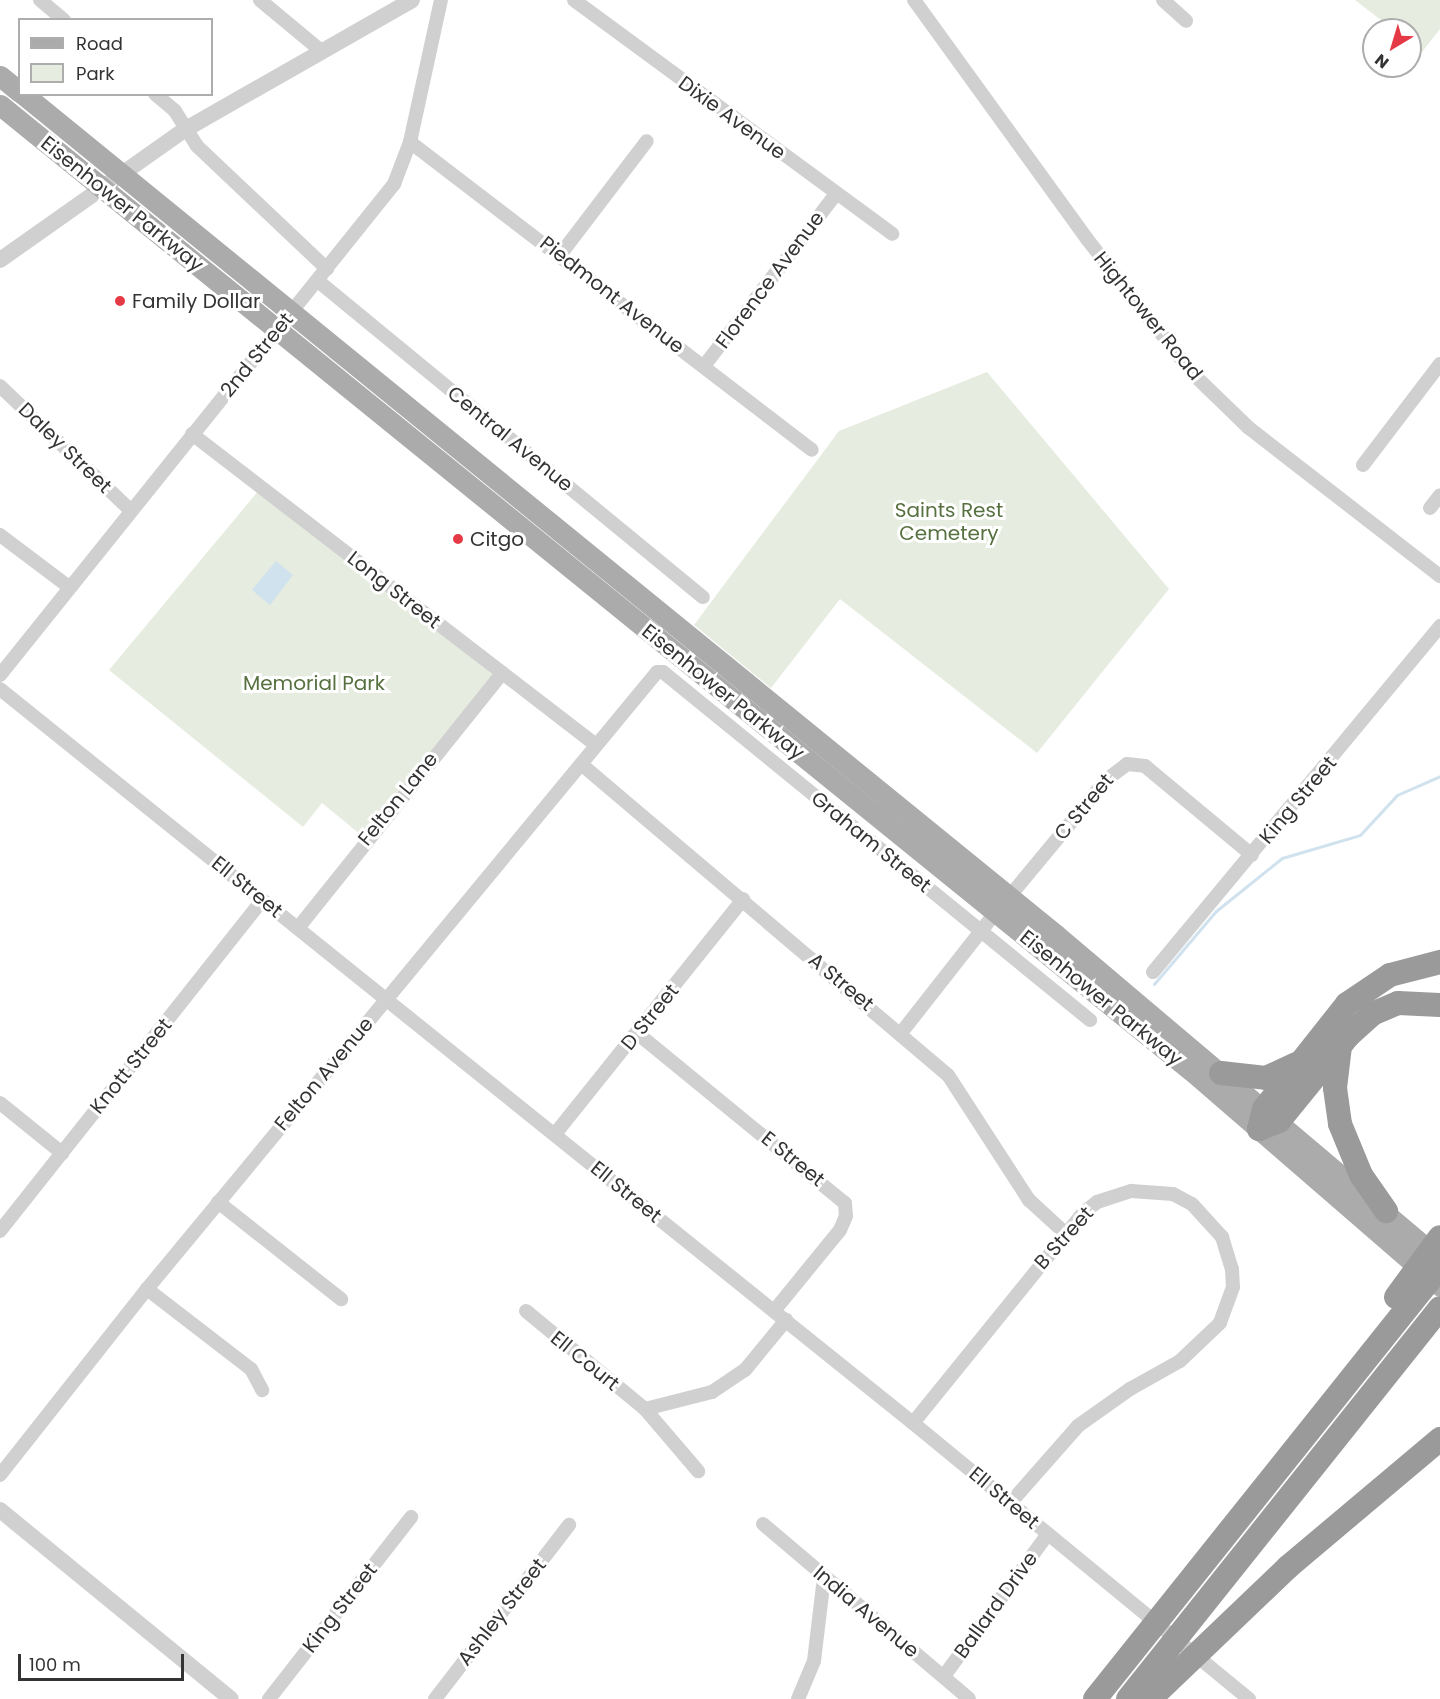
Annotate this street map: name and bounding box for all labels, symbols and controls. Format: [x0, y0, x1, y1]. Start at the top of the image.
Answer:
legend [18, 18, 213, 96]
north arrow [1362, 18, 1422, 78]
text: Road [76, 31, 123, 56]
text: N [1370, 48, 1394, 74]
text: Park [76, 61, 115, 86]
street label: Dixie Avenue [674, 71, 790, 165]
street label: Eisenhower Parkway [36, 131, 208, 277]
street label: Florence Avenue [711, 207, 829, 353]
street label: Piedmont Avenue [535, 231, 689, 359]
street label: Hightower Road [1089, 247, 1207, 385]
place label: Family Dollar [132, 289, 260, 313]
marker: Family Dollar [113, 294, 127, 308]
street label: 2nd Street [216, 308, 298, 402]
street label: Central Avenue [443, 381, 577, 497]
street label: Daley Street [13, 398, 117, 498]
park label: Saints Rest Cemetery [895, 499, 1003, 546]
place label: Citgo [470, 527, 524, 551]
marker: Citgo [451, 532, 465, 546]
street label: Long Street [343, 546, 445, 634]
street label: Eisenhower Parkway [637, 619, 809, 765]
park label: Memorial Park [243, 671, 385, 695]
street label: Felton Lane [353, 748, 443, 850]
street label: King Street [1254, 751, 1342, 849]
street label: C Street [1049, 769, 1119, 845]
street label: Graham Street [806, 786, 936, 898]
street label: Ell Street [207, 851, 287, 923]
street label: Eisenhower Parkway [1015, 925, 1187, 1071]
street label: A Street [804, 948, 878, 1016]
street label: D Street [616, 979, 684, 1055]
street label: Felton Avenue [270, 1012, 378, 1136]
street label: Knott Street [85, 1013, 177, 1119]
street label: E Street [757, 1126, 829, 1192]
street label: Ell Street [586, 1156, 666, 1228]
street label: B Street [1030, 1202, 1098, 1274]
street label: Ell Court [546, 1326, 624, 1396]
street label: Ell Street [964, 1462, 1044, 1534]
street label: Ballard Drive [949, 1547, 1043, 1663]
street label: Ashley Street [453, 1554, 551, 1670]
street label: King Street [298, 1558, 382, 1658]
street label: India Avenue [808, 1561, 924, 1663]
scale bar [21, 1642, 188, 1680]
text: 100 m [29, 1652, 81, 1677]

